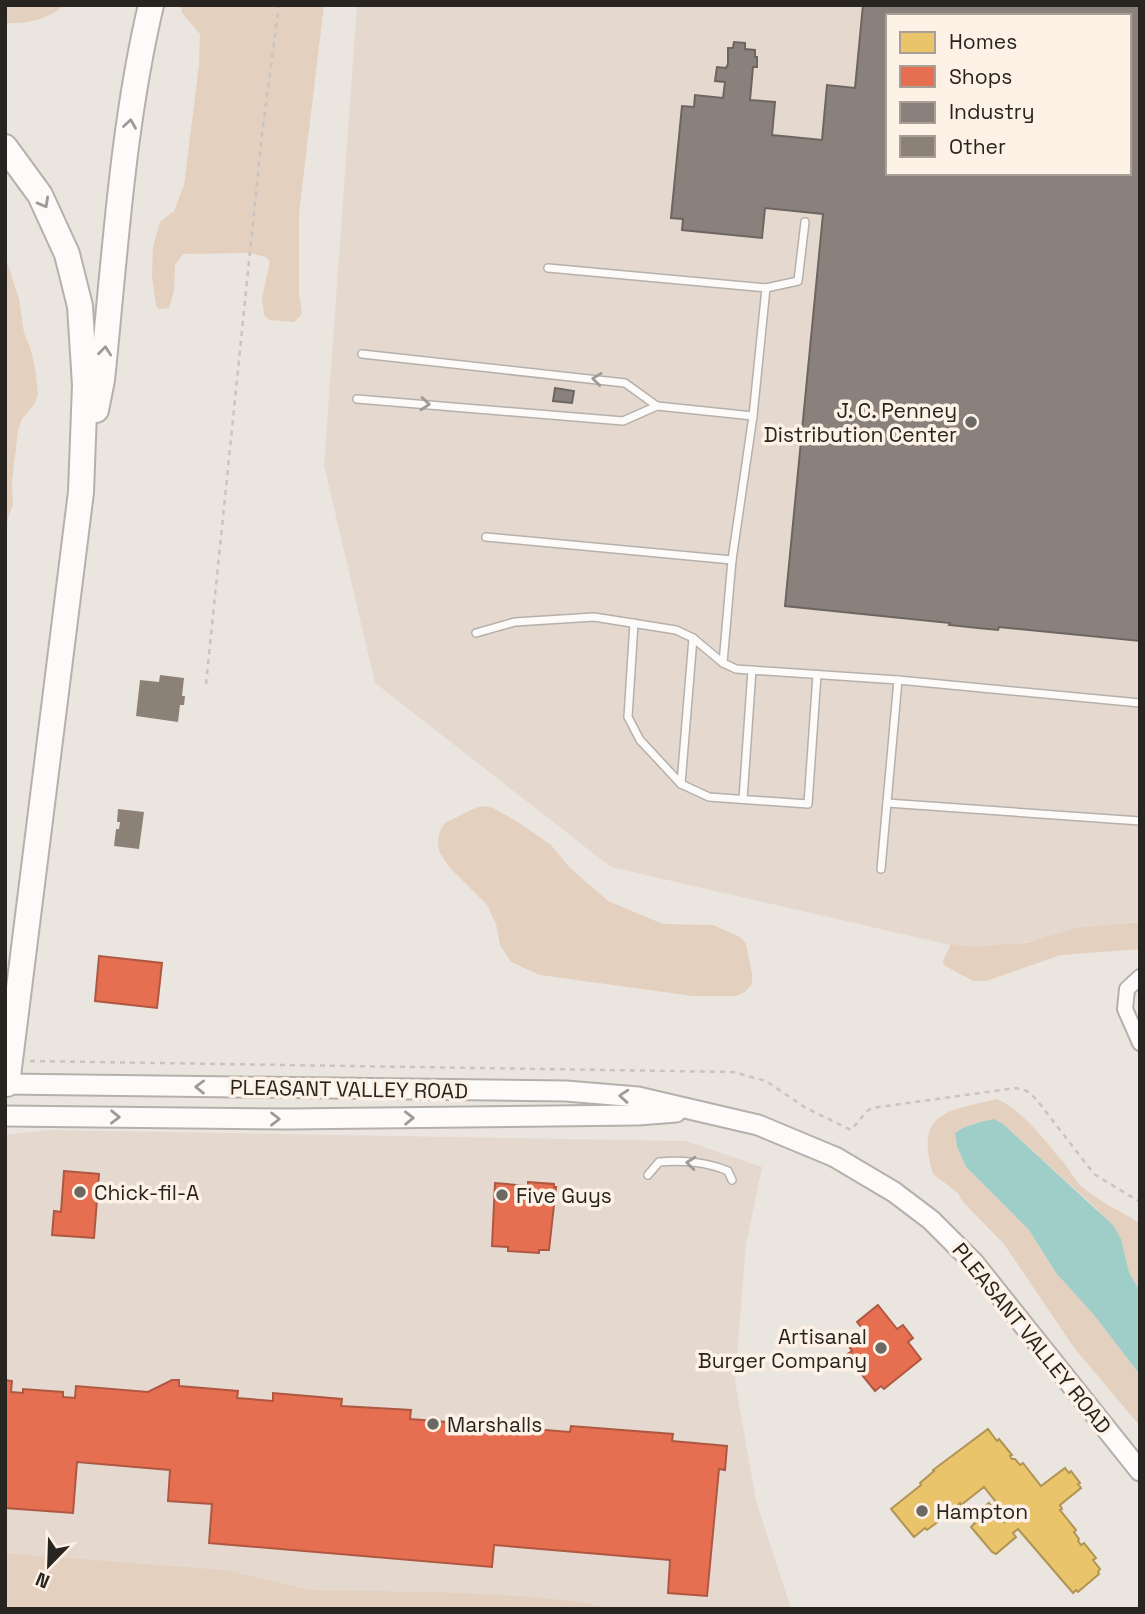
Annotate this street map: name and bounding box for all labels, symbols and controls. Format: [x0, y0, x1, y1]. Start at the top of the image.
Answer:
legend [886, 14, 1131, 175]
text: Homes [949, 28, 1017, 55]
text: Shops [949, 63, 1012, 90]
text: Industry [949, 98, 1035, 125]
one-way arrow [122, 119, 137, 130]
text: Other [949, 133, 1006, 160]
one-way arrow [36, 196, 49, 208]
one-way arrow [97, 345, 112, 356]
one-way arrow [591, 372, 603, 387]
one-way arrow [420, 396, 431, 411]
place label: J. C. Penney Distribution Center [764, 397, 957, 448]
marker: J. C. Penney Distribution Center [963, 414, 979, 430]
street label: PLEASANT VALLEY ROAD [230, 1073, 468, 1105]
one-way arrow [195, 1079, 205, 1095]
one-way arrow [619, 1089, 630, 1104]
one-way arrow [109, 1110, 120, 1125]
one-way arrow [404, 1110, 414, 1126]
one-way arrow [271, 1111, 281, 1127]
one-way arrow [685, 1156, 696, 1171]
place label: Chick-fil-A [94, 1179, 199, 1206]
place label: Five Guys [516, 1182, 612, 1209]
marker: Chick-fil-A [72, 1184, 88, 1200]
marker: Five Guys [494, 1187, 510, 1203]
street label: PLEASANT VALLEY ROAD [947, 1237, 1117, 1439]
place label: Artisanal Burger Company [698, 1323, 867, 1374]
marker: Artisanal Burger Company [873, 1340, 889, 1356]
place label: Marshalls [447, 1411, 542, 1438]
marker: Marshalls [425, 1416, 441, 1432]
place label: Hampton [936, 1498, 1028, 1525]
marker: Hampton [914, 1503, 930, 1519]
north arrow [14, 1530, 84, 1600]
text: N [32, 1566, 53, 1594]

